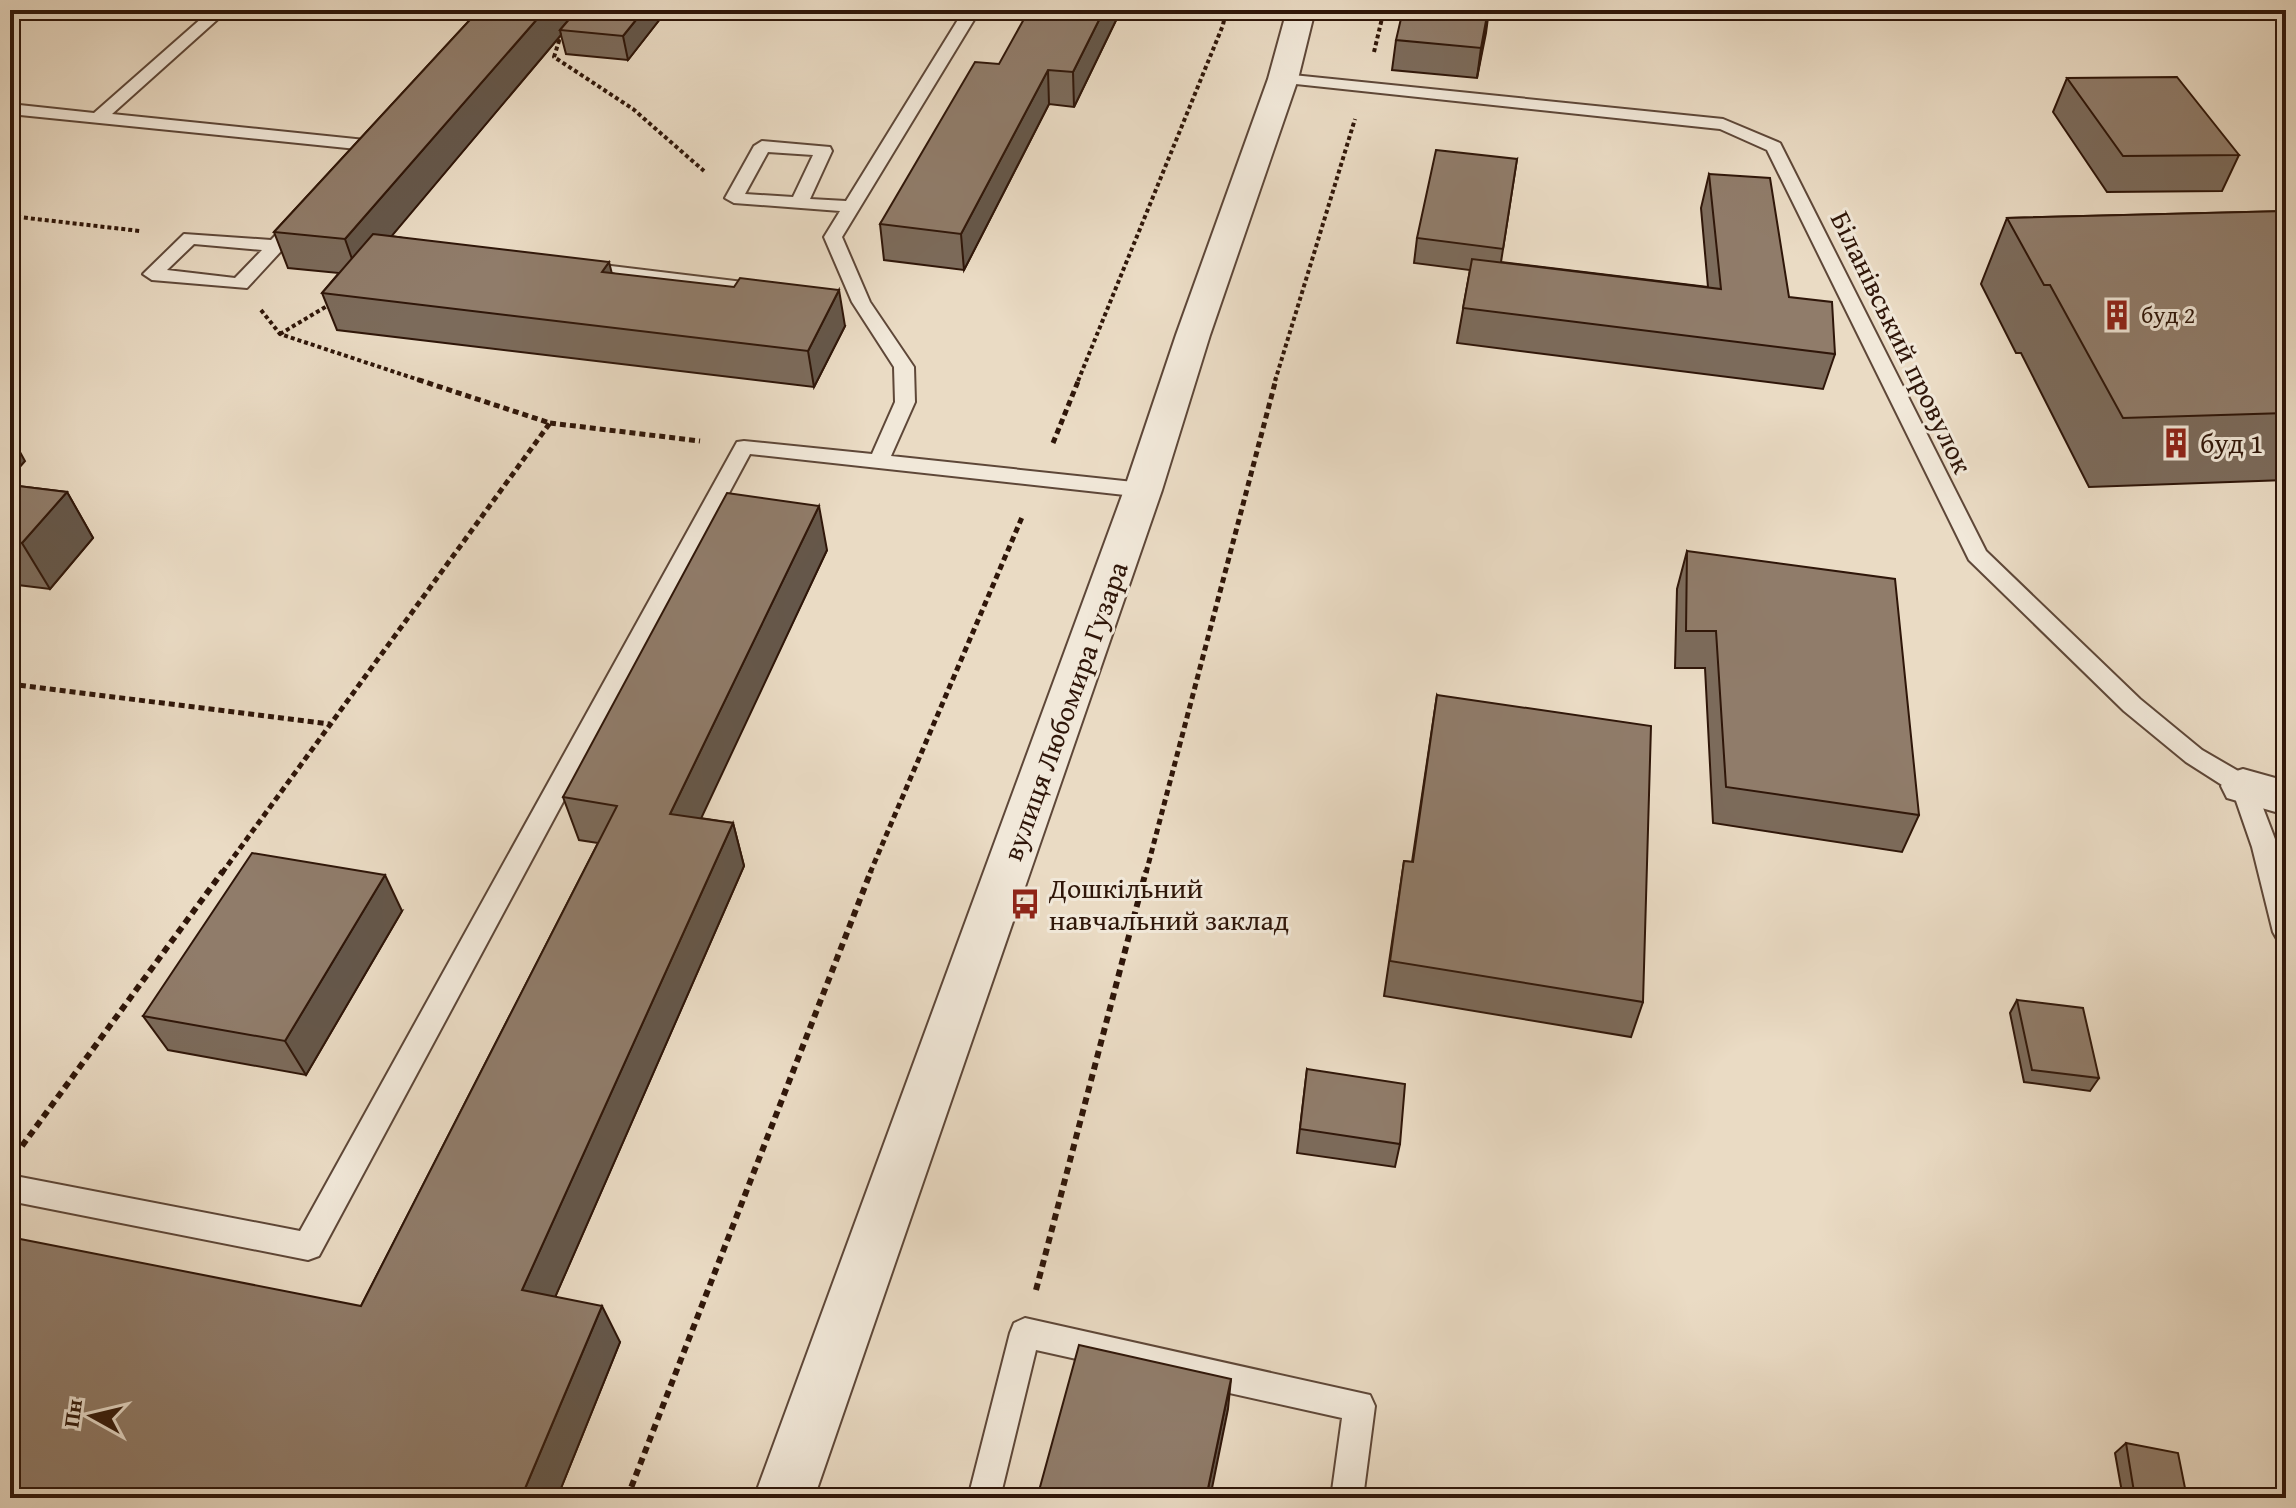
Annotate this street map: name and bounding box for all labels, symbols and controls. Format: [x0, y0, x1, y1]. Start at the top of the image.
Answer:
street label: Біланівський провулок [1821, 204, 1984, 480]
place label: буд 2 [2141, 297, 2195, 332]
building icon: буд 2 [2100, 298, 2134, 332]
place label: буд 1 [2200, 422, 2263, 463]
building icon: буд 1 [2159, 426, 2193, 460]
street label: вулиця Любомира Гузара [991, 555, 1138, 866]
place label: Дошкільний навчальний заклад [1048, 867, 1289, 940]
bus stop icon: Дошкільний навчальний заклад [1008, 887, 1042, 921]
north arrow [52, 1376, 132, 1456]
text: Пн [54, 1397, 90, 1429]

